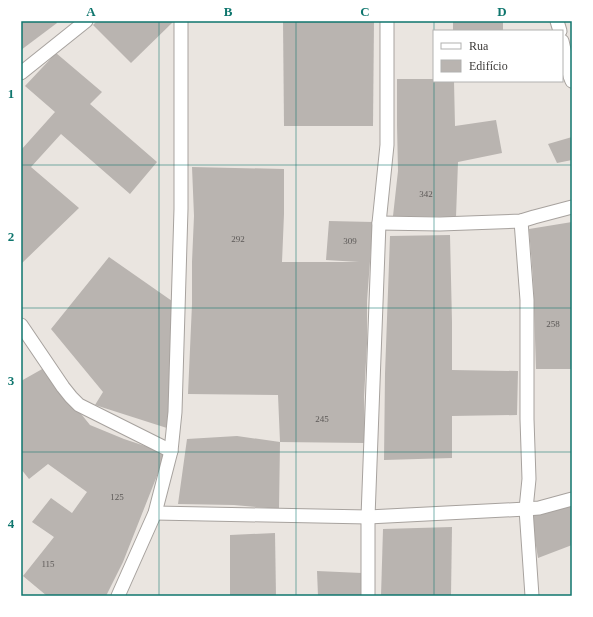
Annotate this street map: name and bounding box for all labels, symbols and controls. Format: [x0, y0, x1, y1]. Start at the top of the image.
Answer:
text: A [86, 4, 96, 19]
text: B [224, 4, 233, 19]
text: C [360, 4, 370, 19]
text: D [497, 4, 507, 19]
legend [433, 30, 563, 82]
text: Rua [469, 39, 489, 53]
text: Edifício [469, 59, 508, 73]
text: 1 [8, 86, 14, 101]
house number: 342 [419, 189, 433, 199]
text: 2 [8, 229, 14, 244]
house number: 292 [231, 234, 245, 244]
house number: 309 [343, 236, 357, 246]
house number: 258 [546, 319, 560, 329]
text: 3 [8, 373, 15, 388]
house number: 245 [315, 414, 329, 424]
house number: 125 [110, 492, 124, 502]
text: 4 [8, 516, 15, 531]
house number: 115 [41, 559, 55, 569]

